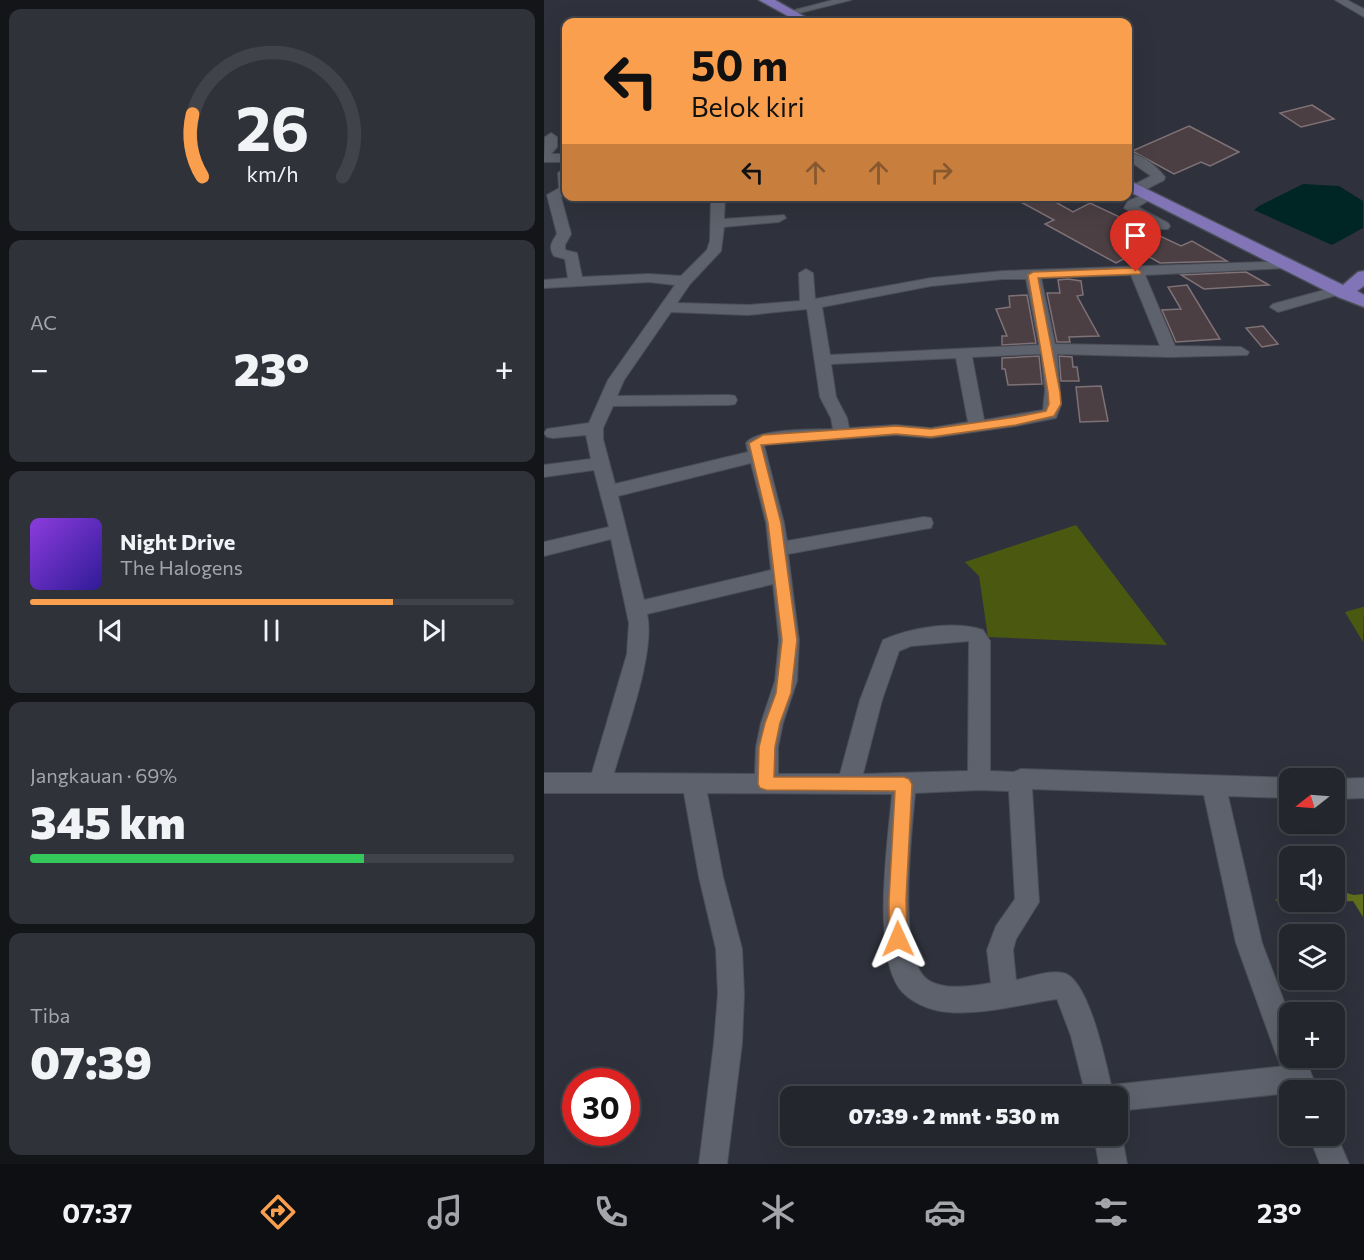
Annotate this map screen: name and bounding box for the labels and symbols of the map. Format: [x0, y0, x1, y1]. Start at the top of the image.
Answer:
pin [1110, 210, 1161, 272]
north arrow [1279, 768, 1345, 834]
position arrow [866, 907, 930, 971]
speed limit sign: 30 [562, 1068, 640, 1146]

